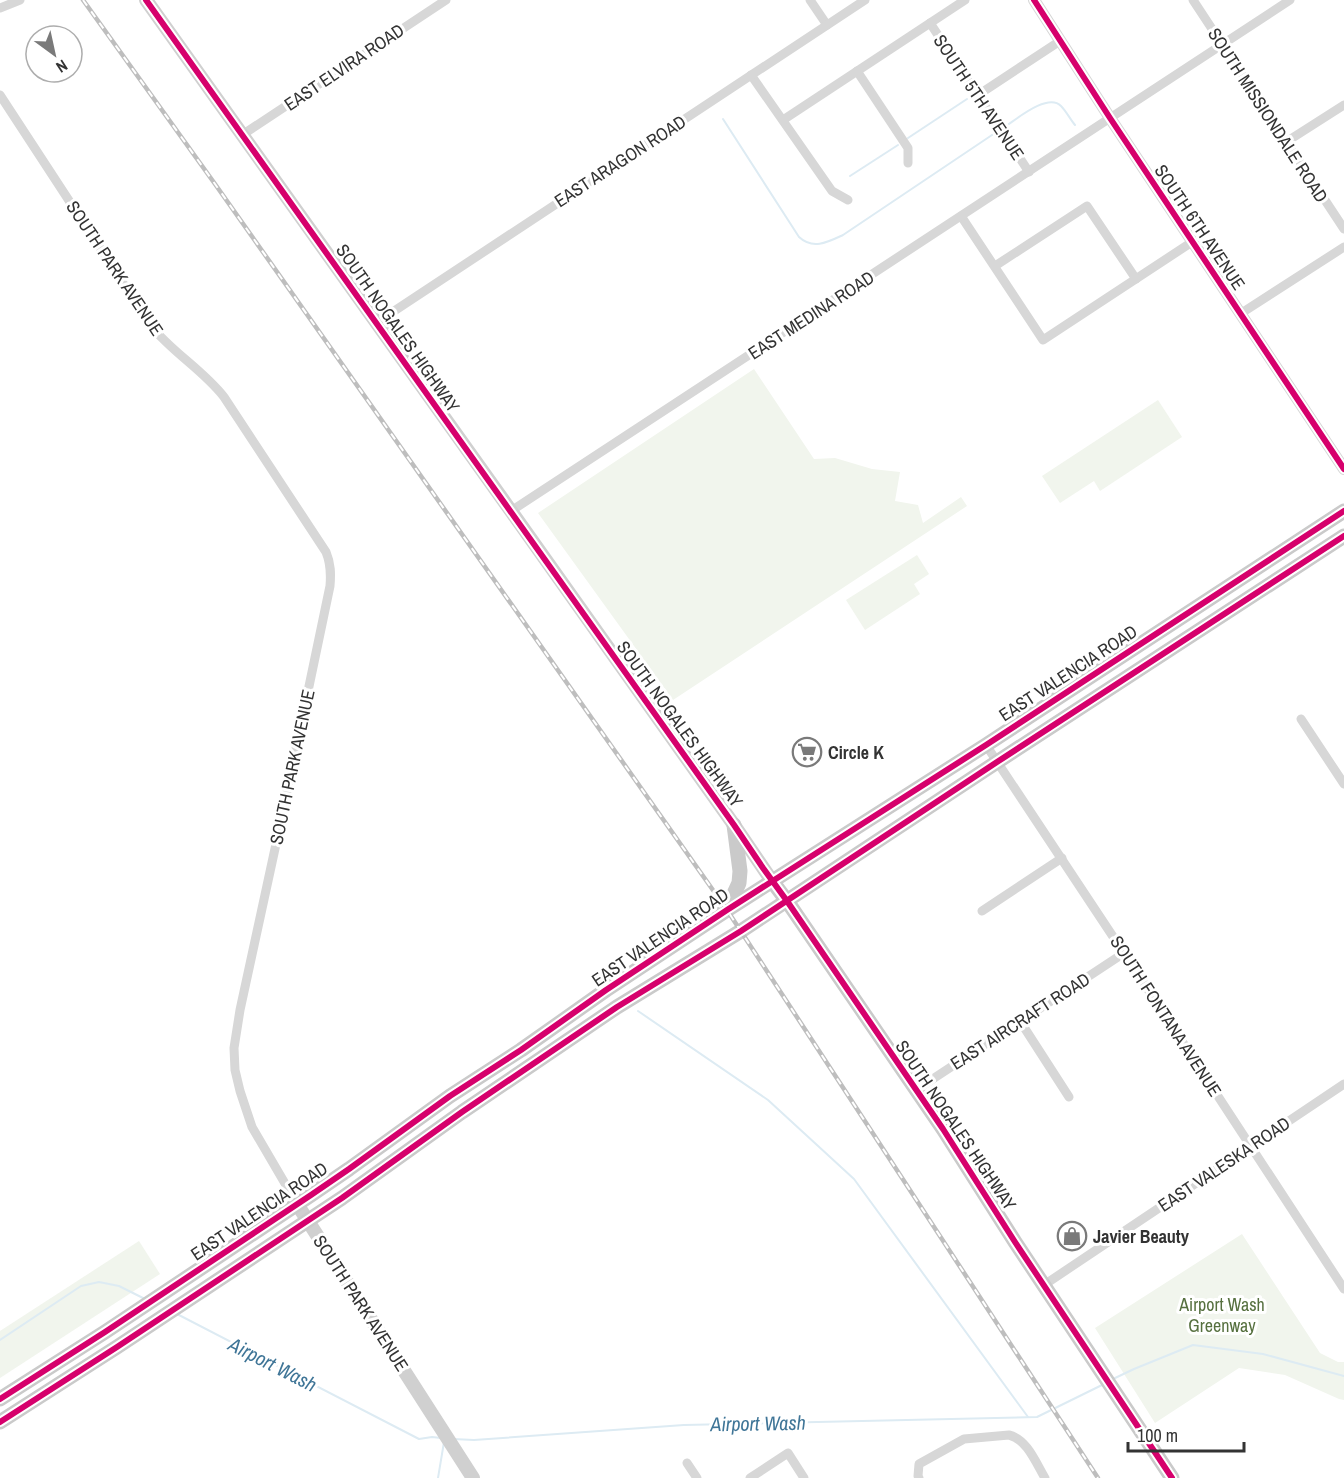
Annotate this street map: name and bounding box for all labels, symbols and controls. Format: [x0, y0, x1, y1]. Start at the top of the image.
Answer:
street label: EAST ELVIRA ROAD [279, 18, 409, 116]
street label: SOUTH MISSIONDALE ROAD [1202, 23, 1334, 207]
north arrow [24, 24, 84, 84]
street label: SOUTH 5TH AVENUE [928, 29, 1030, 165]
text: N [52, 55, 72, 78]
street label: EAST ARAGON ROAD [549, 109, 691, 213]
street label: SOUTH 6TH AVENUE [1149, 159, 1251, 295]
street label: SOUTH PARK AVENUE [61, 196, 169, 340]
street label: SOUTH NOGALES HIGHWAY [330, 239, 466, 417]
street label: EAST MEDINA ROAD [743, 265, 879, 365]
street label: EAST VALENCIA ROAD [994, 619, 1142, 727]
street label: SOUTH NOGALES HIGHWAY [611, 636, 749, 812]
street label: SOUTH PARK AVENUE [263, 687, 321, 847]
supermarket icon: Circle K [791, 736, 823, 768]
place label: Circle K [828, 740, 884, 765]
street label: EAST VALENCIA ROAD [587, 882, 733, 992]
street label: SOUTH FONTANA AVENUE [1105, 931, 1227, 1101]
street label: EAST AIRCRAFT ROAD [945, 966, 1095, 1076]
street label: SOUTH NOGALES HIGHWAY [890, 1035, 1022, 1215]
street label: EAST VALESKA ROAD [1153, 1110, 1295, 1218]
street label: EAST VALENCIA ROAD [186, 1156, 332, 1266]
shop icon: Javier Beauty [1056, 1220, 1088, 1252]
place label: Javier Beauty [1093, 1224, 1190, 1249]
street label: SOUTH PARK AVENUE [308, 1230, 414, 1376]
park label: Airport Wash Greenway [1178, 1292, 1265, 1338]
water label: Airport Wash [224, 1330, 322, 1398]
water label: Airport Wash [709, 1409, 806, 1437]
scale bar [1128, 1415, 1244, 1453]
text: 100 m [1137, 1423, 1178, 1448]

